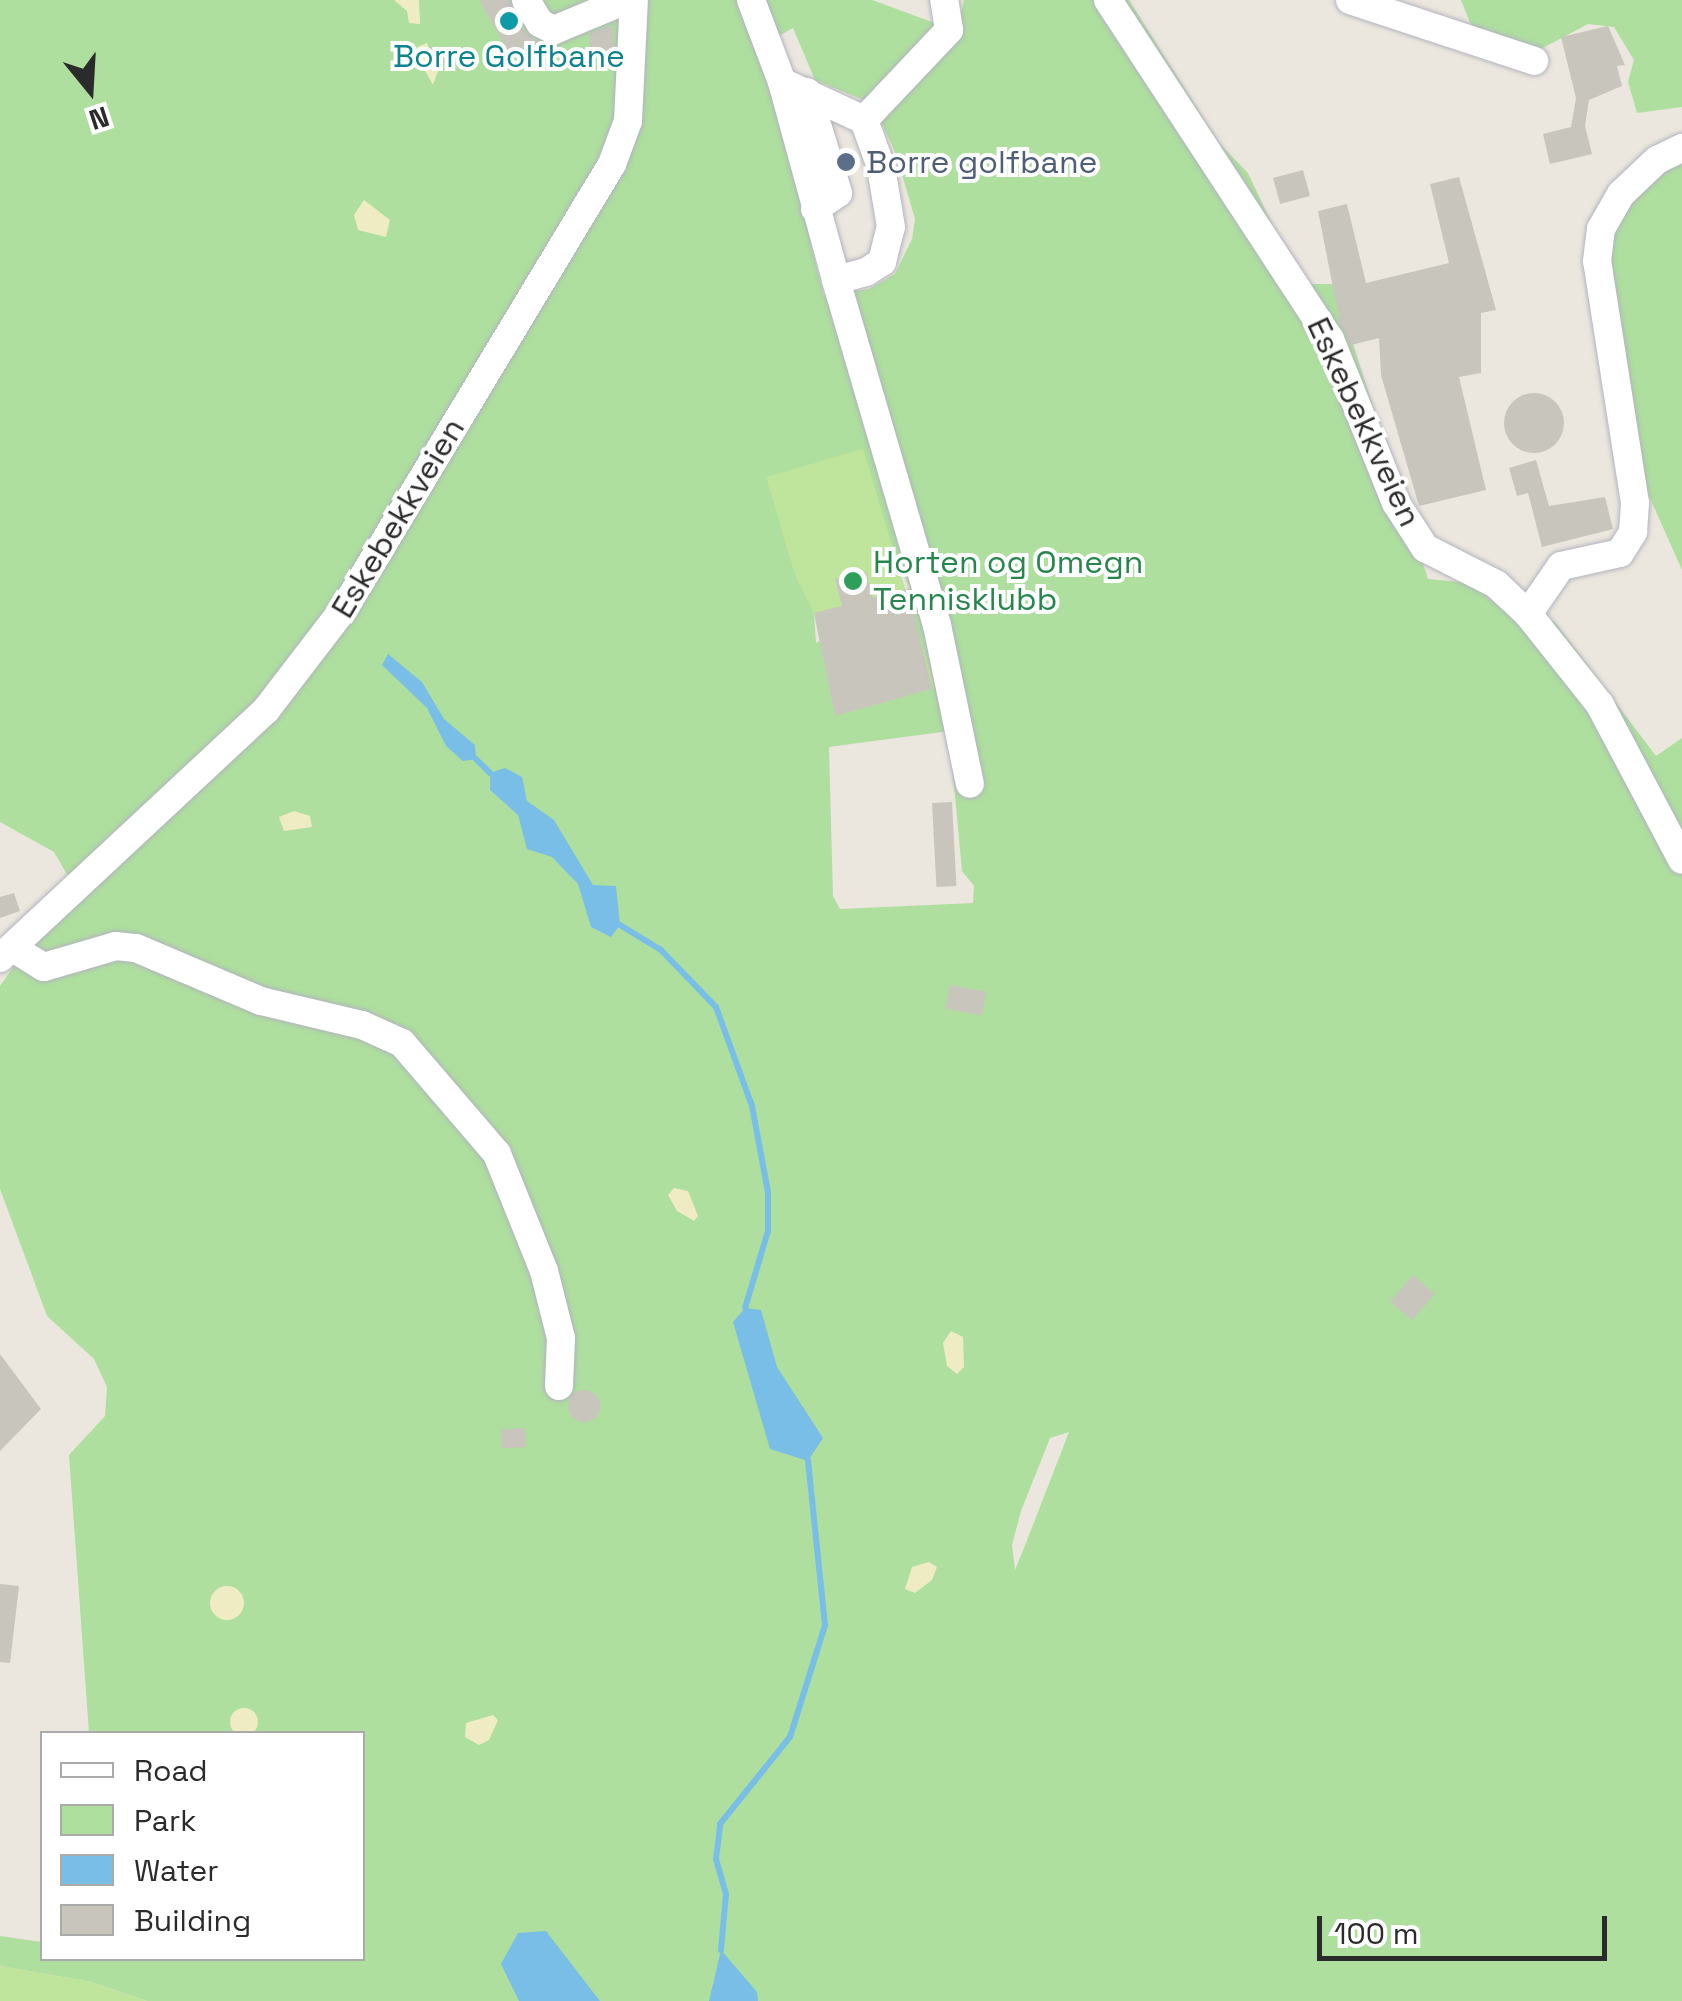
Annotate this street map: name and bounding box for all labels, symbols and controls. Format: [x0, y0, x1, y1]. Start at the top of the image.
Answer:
marker: Borre Golfbane [498, 10, 520, 32]
place label: Borre Golfbane [393, 37, 625, 75]
north arrow [40, 40, 140, 140]
text: N [85, 99, 114, 139]
place label: Borre golfbane [866, 143, 1098, 181]
marker: Borre golfbane [835, 151, 857, 173]
street label: Eskebekkveien [1299, 311, 1429, 533]
street label: Eskebekkveien [323, 411, 473, 625]
place label: Horten og Omegn Tennisklubb [873, 544, 1143, 619]
marker: Horten og Omegn Tennisklubb [842, 570, 864, 592]
legend [40, 1731, 365, 1961]
text: Road [134, 1751, 208, 1790]
text: Park [134, 1801, 196, 1840]
text: Water [134, 1851, 219, 1890]
scale bar [1322, 1896, 1612, 1958]
text: Building [134, 1901, 251, 1940]
text: 100 m [1334, 1914, 1419, 1953]

